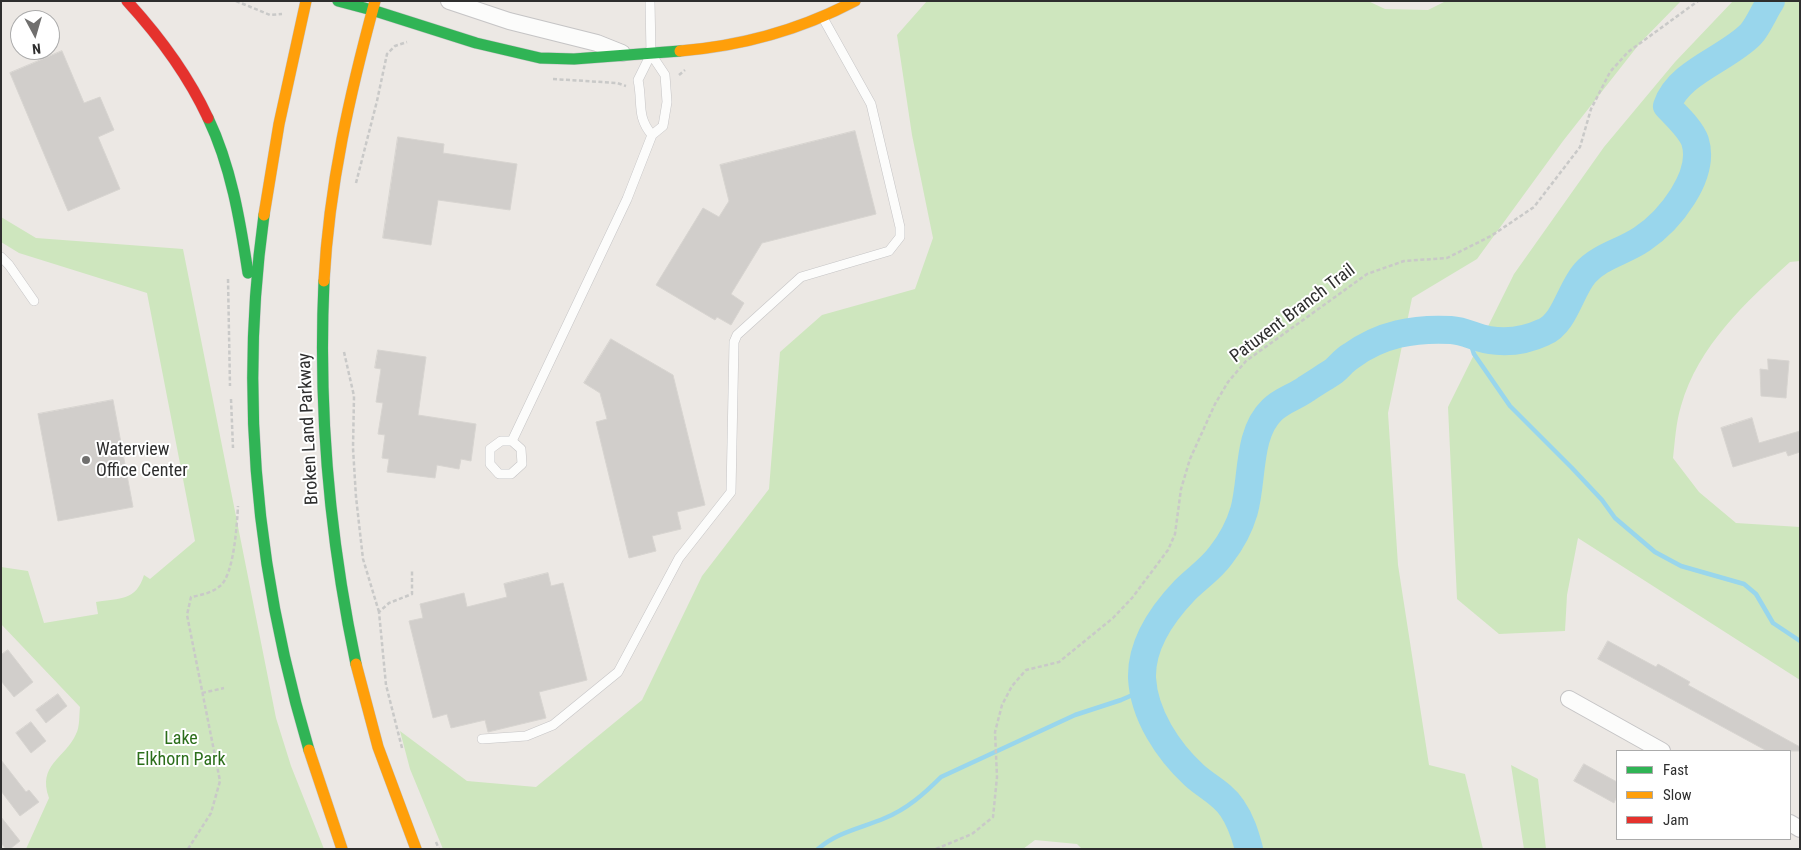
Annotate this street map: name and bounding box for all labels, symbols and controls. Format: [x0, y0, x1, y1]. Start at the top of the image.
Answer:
north arrow [10, 10, 60, 60]
text: N [31, 41, 42, 57]
street label: Patuxent Branch Trail [1226, 260, 1360, 368]
street label: Broken Land Parkway [294, 352, 324, 506]
place label: Waterview Office Center [96, 439, 188, 482]
marker: Waterview Office Center [80, 454, 92, 466]
park label: Lake Elkhorn Park [136, 728, 226, 771]
legend [1616, 750, 1791, 840]
text: Fast [1663, 761, 1688, 779]
text: Slow [1663, 786, 1692, 804]
text: Jam [1663, 811, 1689, 829]

